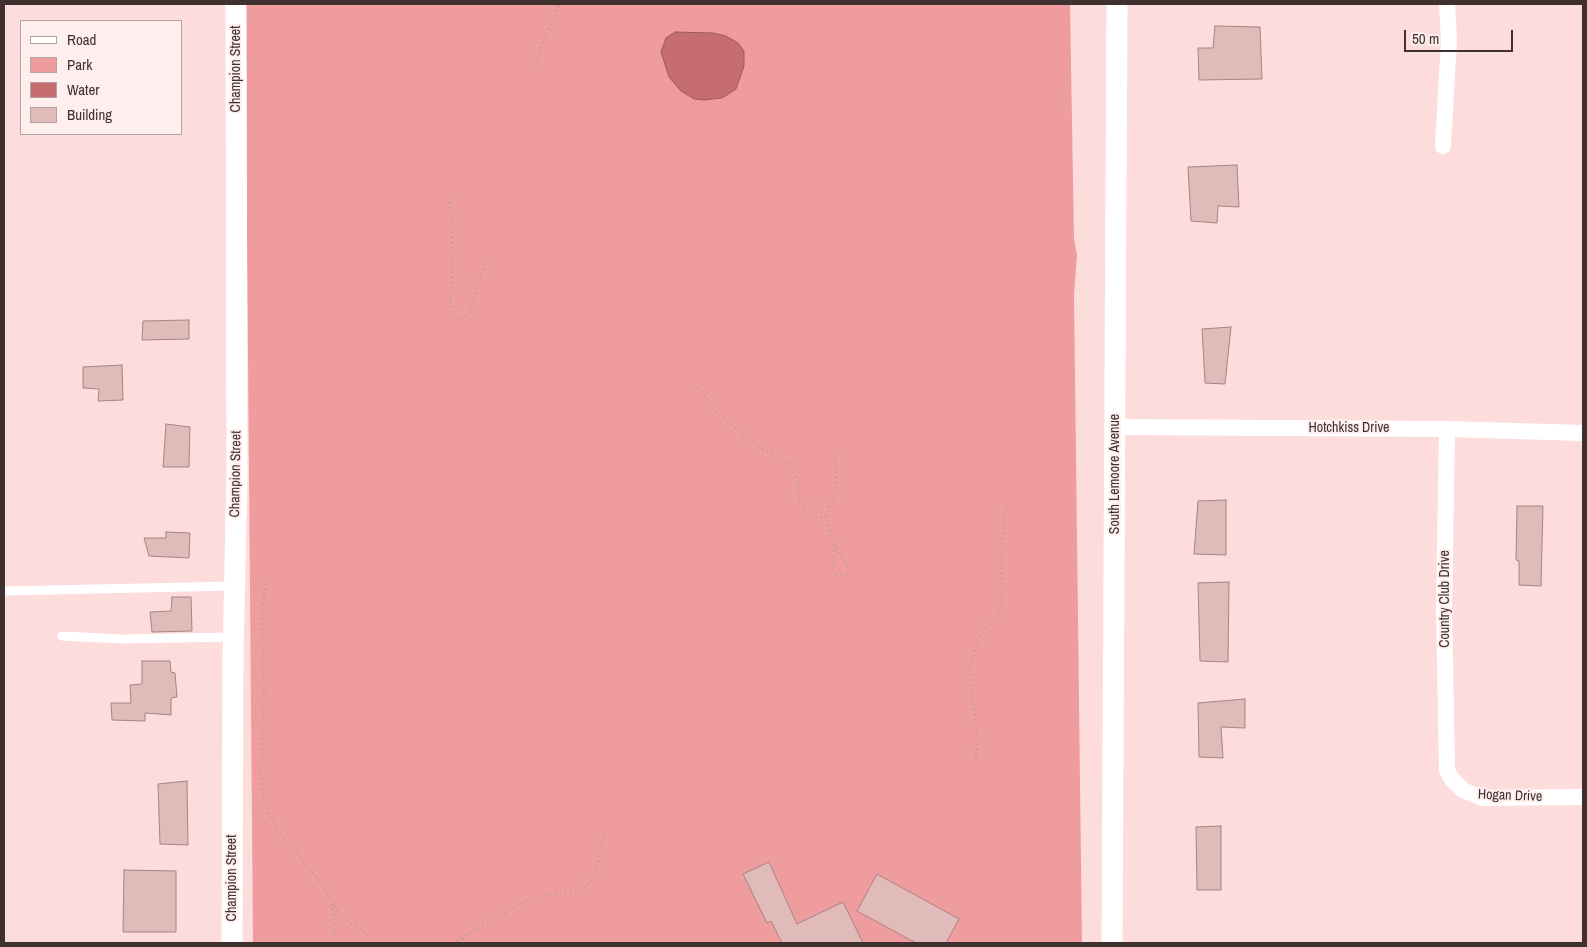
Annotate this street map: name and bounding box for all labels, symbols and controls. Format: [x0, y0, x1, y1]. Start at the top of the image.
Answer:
legend [20, 20, 182, 135]
scale bar [1407, 20, 1516, 52]
street label: Champion Street [228, 26, 244, 112]
text: 50 m [1412, 28, 1439, 49]
text: Road [67, 29, 96, 50]
text: Park [67, 54, 92, 75]
text: Water [67, 79, 99, 100]
text: Building [67, 104, 112, 125]
street label: South Lemoore Avenue [1107, 414, 1123, 534]
street label: Hotchkiss Drive [1308, 420, 1390, 436]
street label: Champion Street [227, 430, 245, 518]
street label: Country Club Drive [1437, 550, 1453, 648]
street label: Hogan Drive [1478, 786, 1542, 806]
street label: Champion Street [224, 835, 240, 921]

